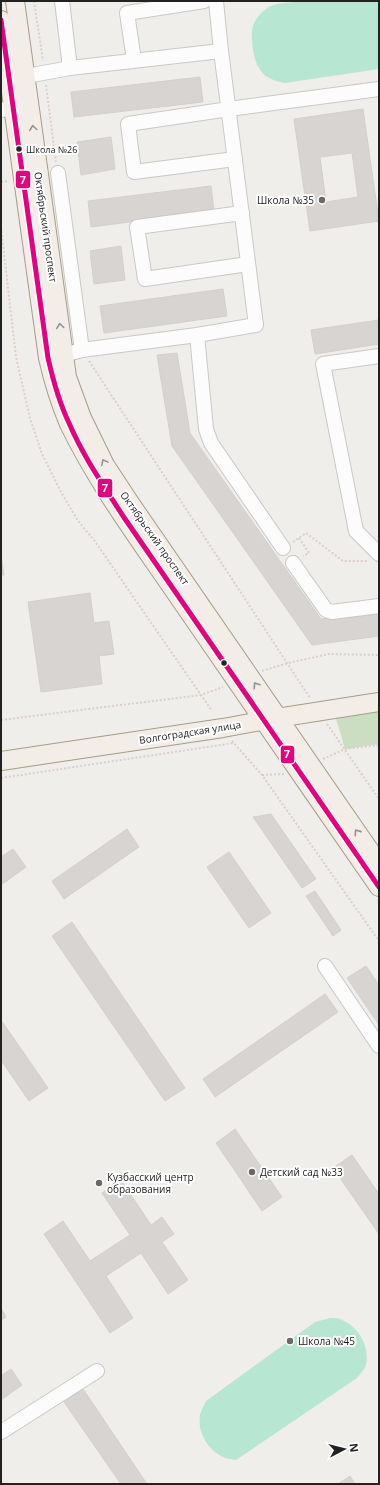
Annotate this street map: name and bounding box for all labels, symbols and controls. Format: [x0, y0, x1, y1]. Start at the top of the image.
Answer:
one-way arrow [28, 125, 37, 131]
place label: Школа №26 [26, 143, 77, 156]
marker: Школа №26 [14, 144, 24, 154]
line badge: 7 [15, 170, 31, 189]
street label: Октябрьский проспект [31, 171, 61, 283]
text: 7 [20, 172, 26, 187]
place label: Школа №35 [257, 193, 314, 207]
marker: Школа №35 [317, 195, 327, 205]
one-way arrow [56, 323, 65, 330]
one-way arrow [101, 459, 109, 466]
line badge: 7 [97, 478, 113, 498]
text: 7 [102, 480, 108, 495]
street label: Октябрьский проспект [117, 488, 193, 588]
unlabelled marker [219, 658, 229, 668]
one-way arrow [253, 682, 261, 689]
street label: Волгоградская улица [138, 717, 242, 747]
line badge: 7 [280, 745, 295, 764]
text: 7 [284, 746, 290, 761]
one-way arrow [355, 830, 362, 837]
place label: Детский сад №33 [260, 1165, 343, 1179]
marker: Детский сад №33 [247, 1167, 257, 1177]
place label: Кузбасский центр образования [107, 1170, 194, 1196]
marker: Кузбасский центр образования [94, 1178, 104, 1188]
place label: Школа №45 [298, 1334, 355, 1348]
marker: Школа №45 [285, 1336, 295, 1346]
north arrow [324, 1429, 364, 1469]
text: N [346, 1442, 362, 1453]

